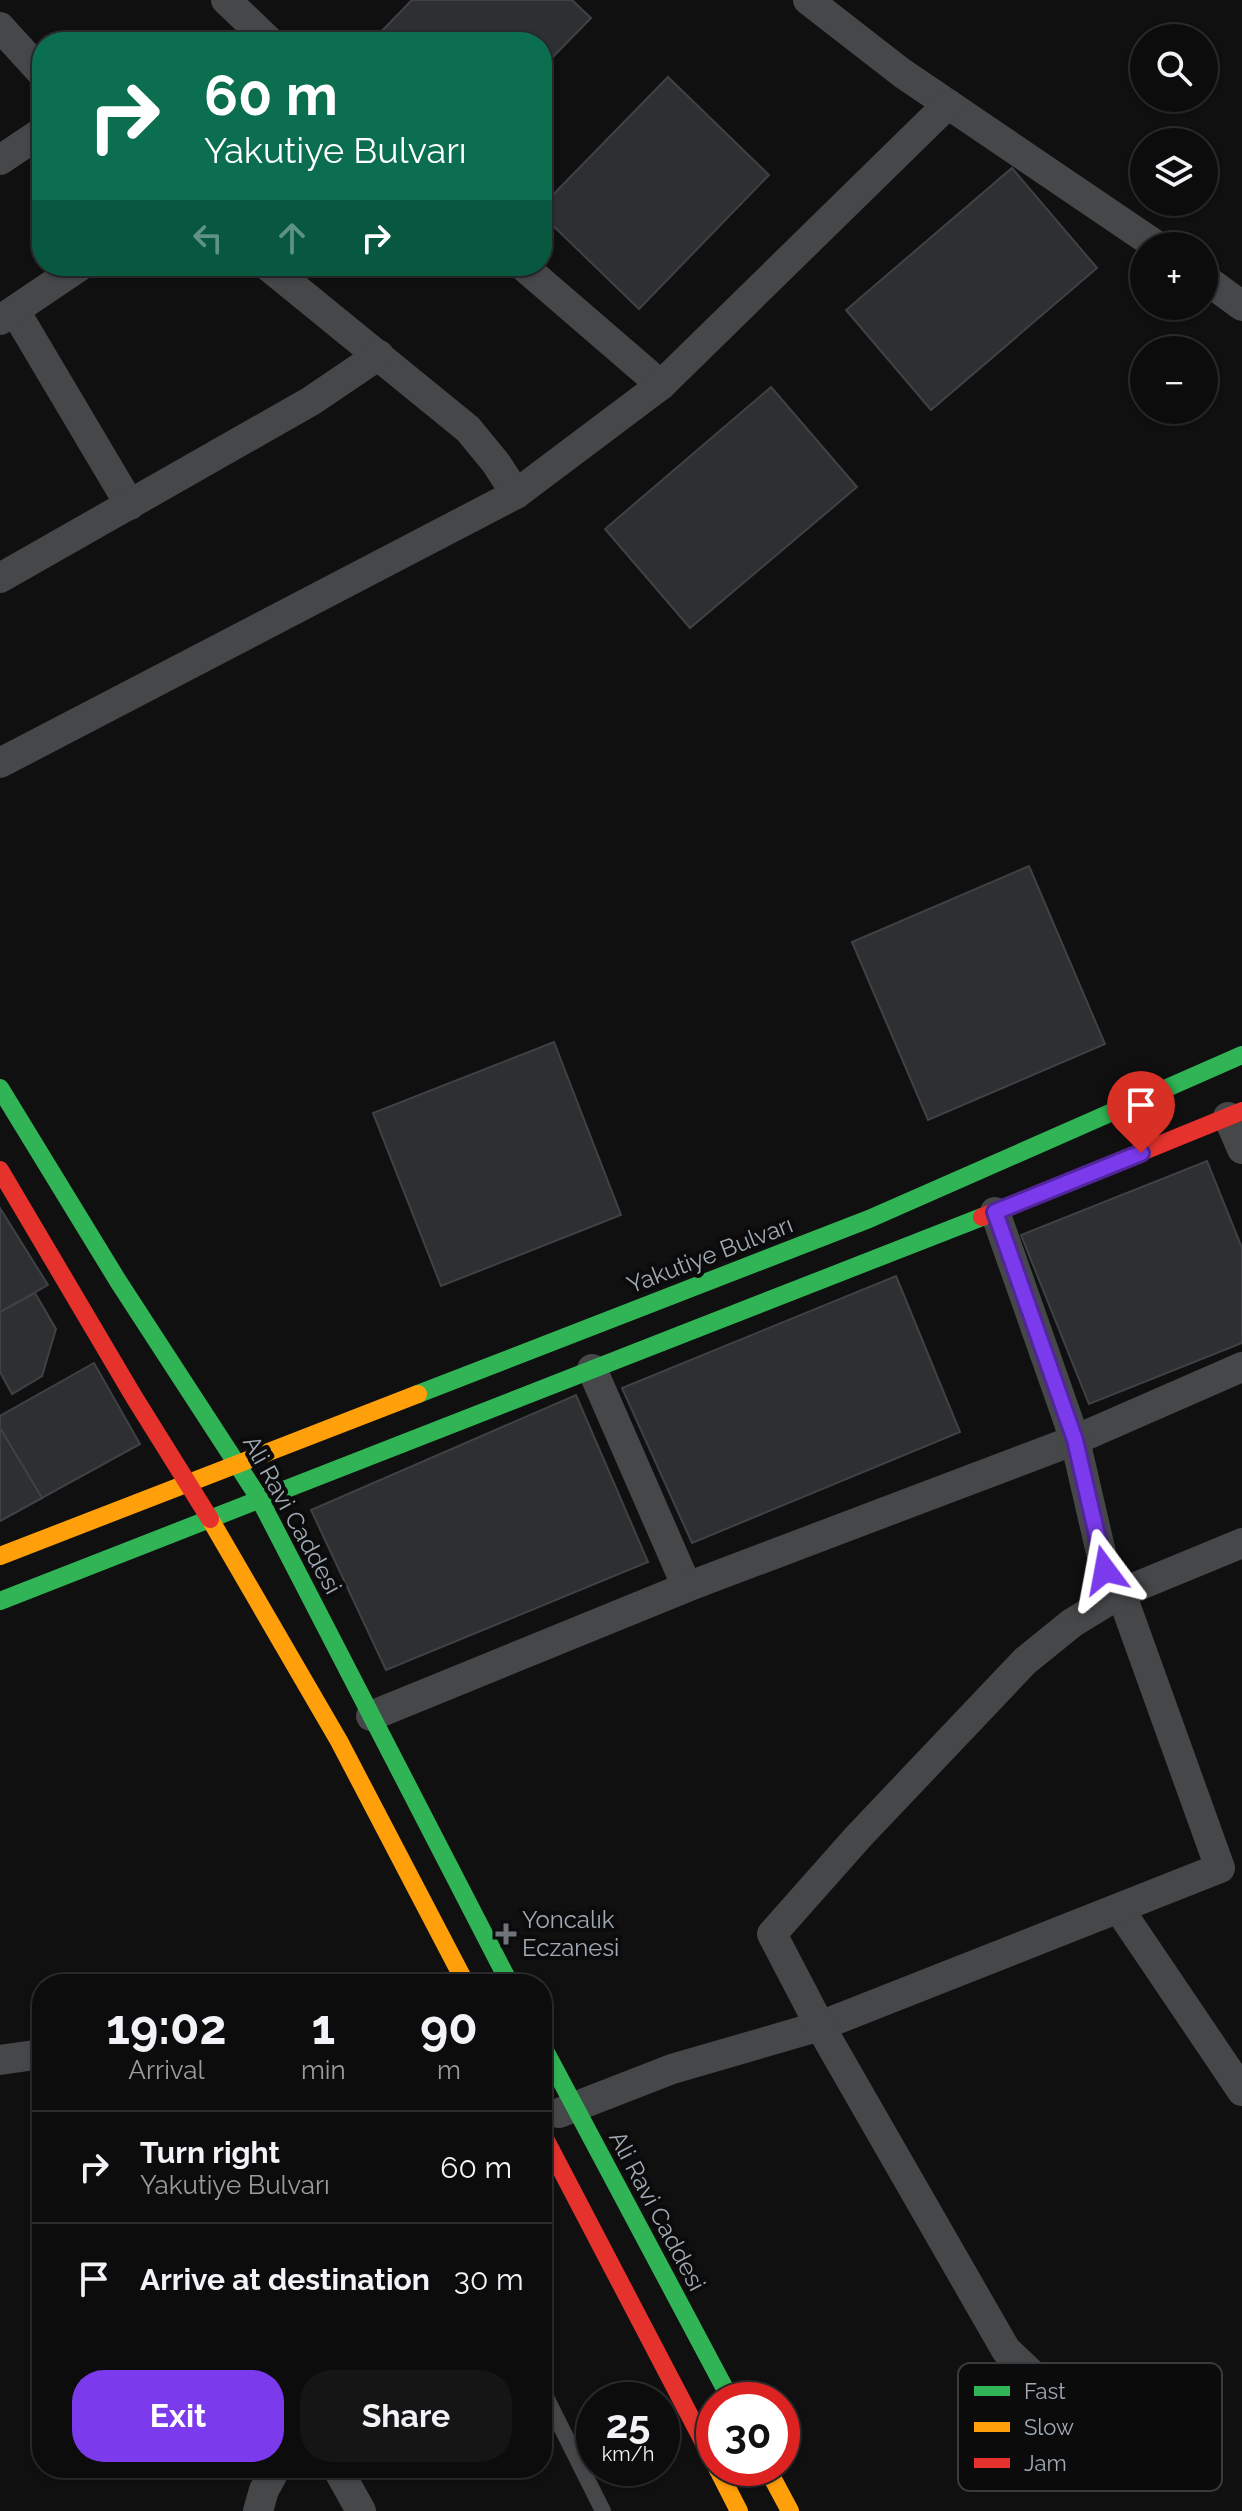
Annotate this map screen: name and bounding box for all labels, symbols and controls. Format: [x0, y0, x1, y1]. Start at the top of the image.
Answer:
map controls [1130, 24, 1218, 424]
button: search [1130, 24, 1218, 112]
text: 60 m [204, 62, 338, 128]
icon: right [72, 64, 176, 168]
button: layers [1130, 128, 1218, 216]
text: Yakutiye Bulvarı [204, 129, 467, 171]
icon: left [186, 216, 230, 260]
icon: ahead [270, 216, 314, 260]
icon: right [354, 216, 398, 260]
button: + [1130, 232, 1218, 320]
button: − [1130, 336, 1218, 424]
pin [1107, 1071, 1175, 1153]
icon: arrive [1119, 1083, 1163, 1127]
street label: Yakutiye Bulvarı [623, 1210, 797, 1299]
street label: Ali Ravi Caddesi [237, 1430, 348, 1599]
position arrow [1063, 1528, 1147, 1612]
place label: Yoncalık Eczanesi [522, 1905, 619, 1962]
marker: Yoncalık Eczanesi [497, 1925, 515, 1943]
text: 19:02 [106, 1999, 227, 2055]
text: 1 [311, 1999, 335, 2055]
text: 90 [420, 1999, 478, 2055]
text: Arrival [128, 2055, 205, 2085]
text: min [301, 2055, 346, 2085]
text: m [437, 2055, 461, 2085]
street label: Ali Ravi Caddesi [603, 2126, 712, 2296]
text: Turn right [140, 2135, 280, 2170]
icon: right [72, 2145, 116, 2189]
text: 60 m [440, 2150, 512, 2185]
text: Yakutiye Bulvarı [140, 2170, 330, 2200]
icon: arrive [72, 2257, 116, 2301]
text: Arrive at destination [140, 2262, 430, 2297]
text: 30 m [454, 2262, 523, 2297]
legend [958, 2363, 1222, 2491]
button: Exit [72, 2370, 284, 2462]
button: Share [300, 2370, 512, 2462]
text: Fast [1024, 2378, 1066, 2404]
speed limit sign: 30 [696, 2382, 800, 2486]
text: 25 [606, 2400, 650, 2447]
text: Slow [1024, 2414, 1074, 2440]
text: km/h [602, 2442, 654, 2466]
text: Jam [1024, 2450, 1067, 2476]

